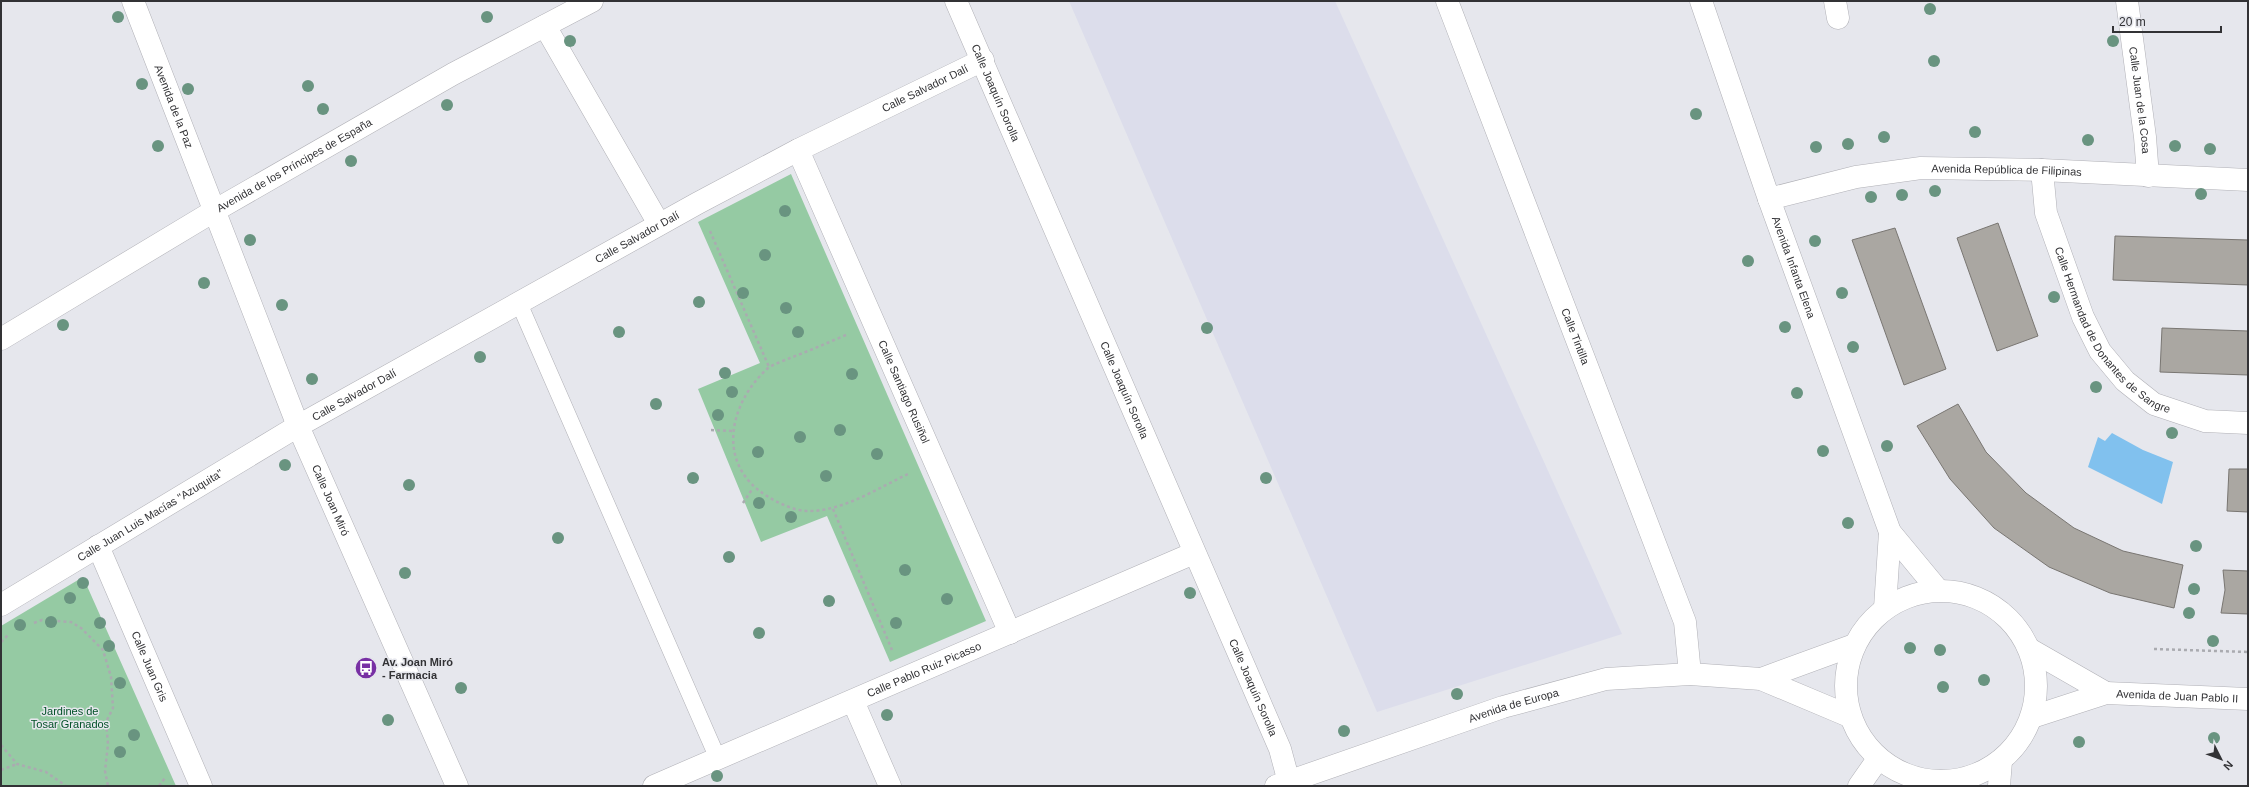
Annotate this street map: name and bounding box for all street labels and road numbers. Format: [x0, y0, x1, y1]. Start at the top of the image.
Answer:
street label: Calle Joaquín Sorolla [969, 42, 1022, 144]
street label: Calle Juan de la Cosa [2127, 46, 2152, 155]
street label: Calle Salvador Dalí [880, 62, 970, 114]
street label: Avenida de la Paz [152, 63, 196, 150]
street label: Avenida de los Príncipes de España [215, 115, 375, 214]
street label: Avenida República de Filipinas [1931, 162, 2083, 178]
street label: Calle Salvador Dalí [593, 209, 681, 265]
street label: Avenida Infanta Elena [1770, 215, 1818, 321]
street label: Calle Hermandad de Donantes de Sangre [2052, 245, 2172, 415]
street label: Calle Tintilla [1559, 306, 1592, 367]
street label: Calle Santiago Rusiñol [876, 338, 932, 445]
street label: Calle Joaquín Sorolla [1098, 340, 1151, 441]
street label: Calle Salvador Dalí [310, 367, 398, 423]
street label: Calle Joan Miró [310, 463, 352, 538]
street label: Calle Juan Luis Macías "Azuquita" [75, 467, 225, 564]
street label: Calle Juan Gris [129, 629, 170, 704]
street label: Calle Joaquín Sorolla [1227, 637, 1280, 739]
street label: Calle Pablo Ruiz Picasso [865, 640, 983, 699]
street label: Avenida de Europa [1467, 686, 1561, 725]
street label: Avenida de Juan Pablo II [2116, 687, 2238, 705]

